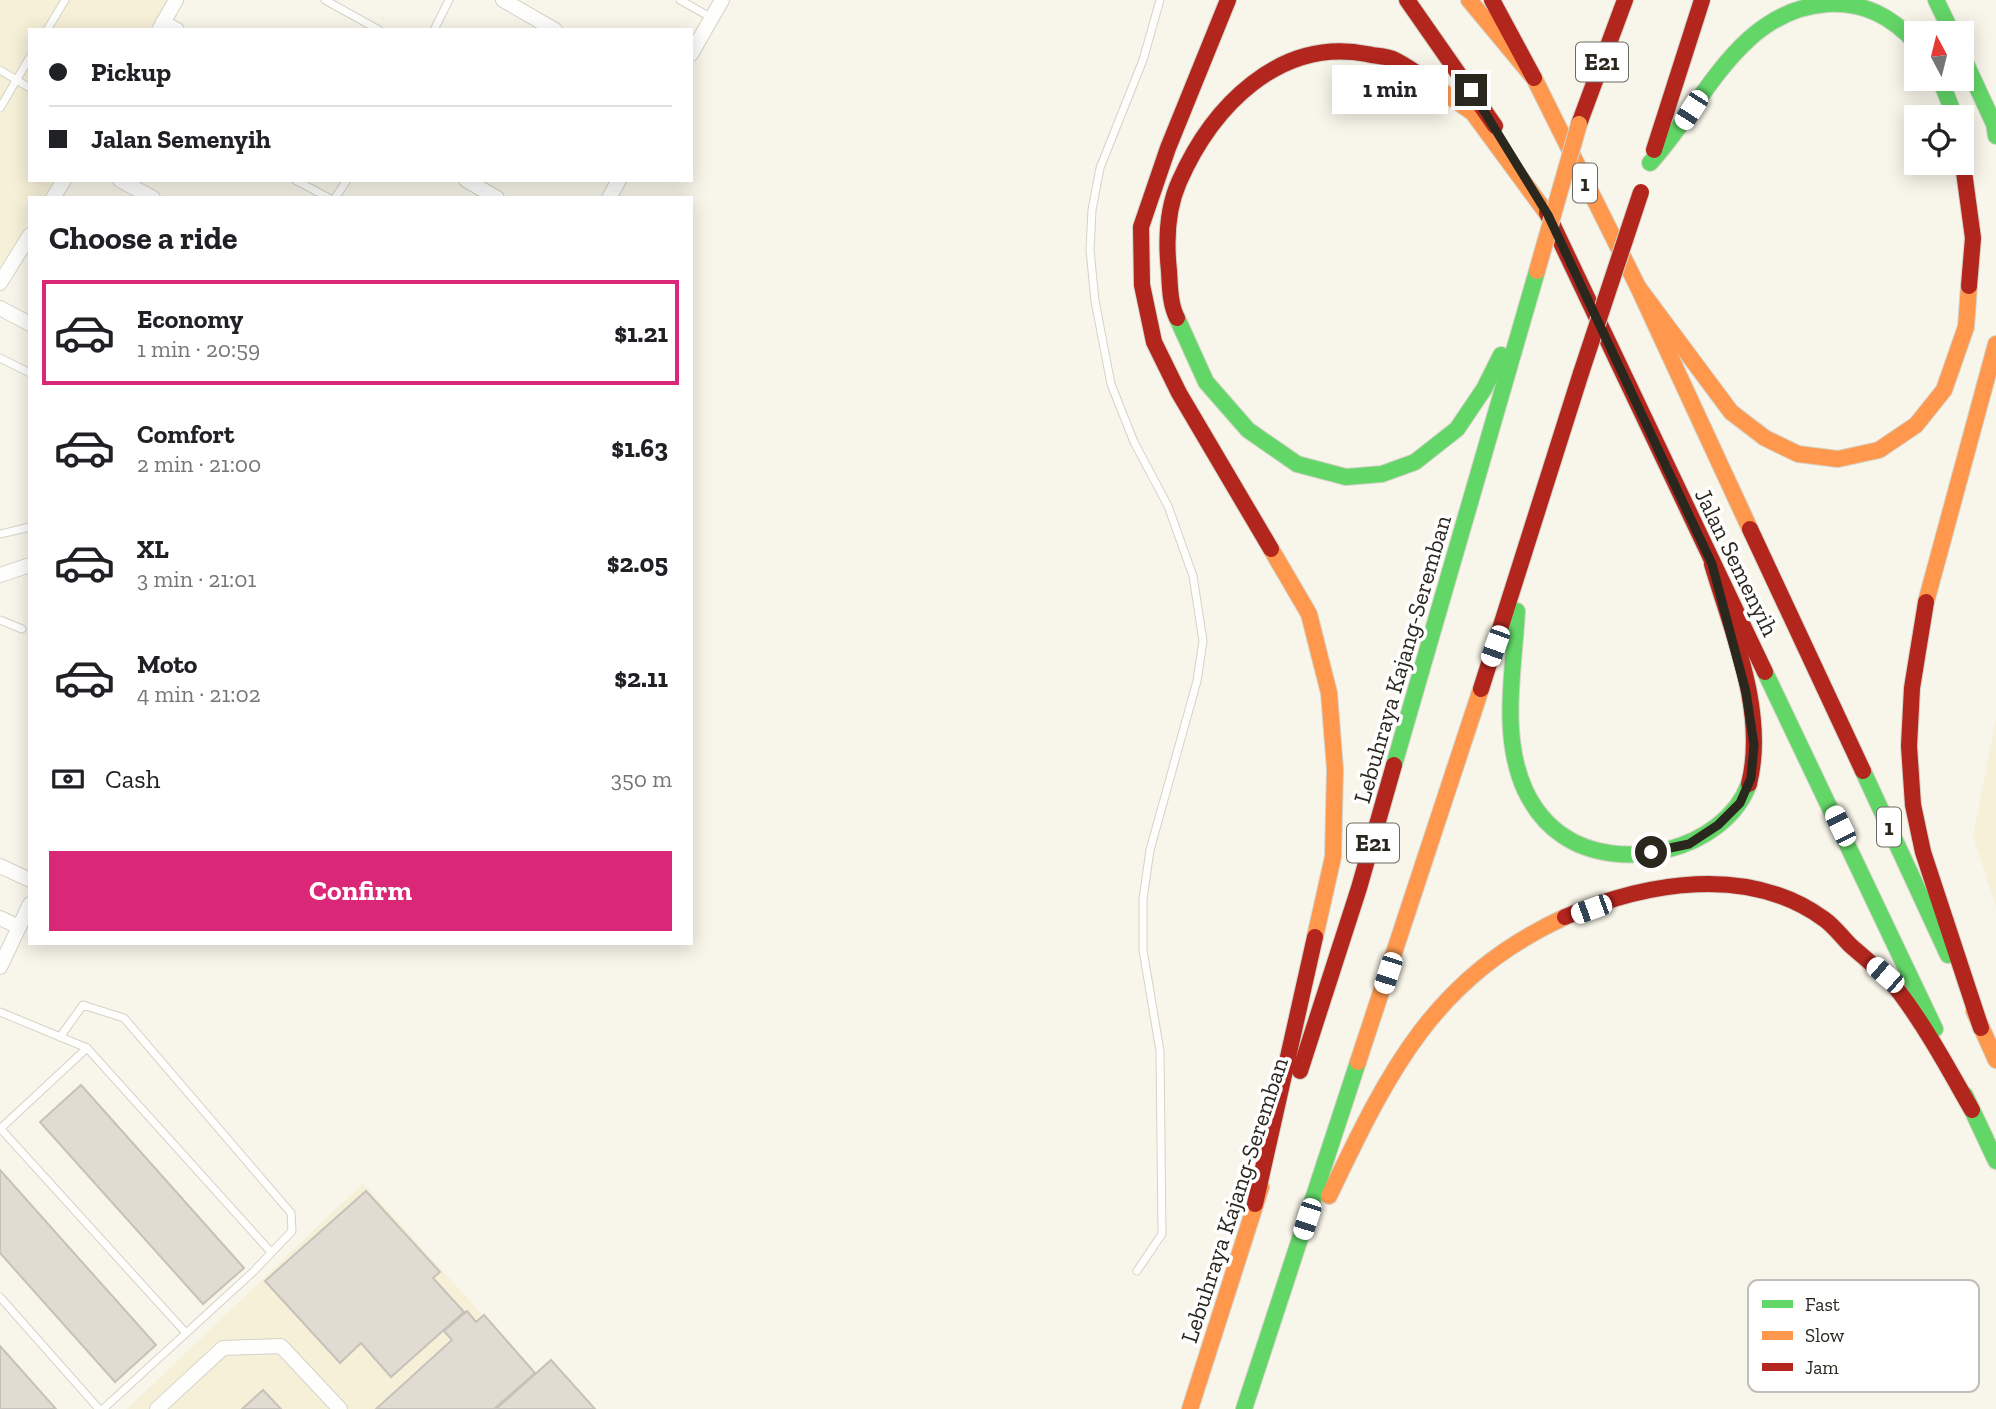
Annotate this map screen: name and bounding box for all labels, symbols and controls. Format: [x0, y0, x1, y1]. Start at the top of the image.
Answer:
north arrow [1904, 21, 1974, 91]
map controls [1904, 21, 1974, 175]
road number: E21 [1576, 43, 1628, 82]
text: Pickup [91, 56, 171, 88]
callout: 1 min [1331, 66, 1446, 114]
route end [1455, 74, 1487, 106]
text: 1 min [1363, 75, 1417, 103]
car [1671, 87, 1712, 133]
button: locate [1904, 105, 1974, 175]
text: Jalan Semenyih [91, 123, 271, 155]
road number: 1 [1573, 164, 1597, 202]
text: Choose a ride [49, 219, 237, 257]
icon: car [53, 301, 116, 364]
text: Economy [137, 303, 243, 335]
text: $1.21 [614, 317, 668, 349]
text: 1 min · 20:59 [137, 335, 260, 363]
icon: car [53, 416, 116, 479]
text: Comfort [137, 418, 234, 450]
text: $1.63 [611, 432, 668, 464]
text: 2 min · 21:00 [137, 450, 261, 478]
street label: Jalan Semenyih [1689, 483, 1786, 641]
street label: Lebuhraya Kajang-Seremban [1347, 511, 1457, 806]
icon: car [53, 531, 116, 594]
text: XL [137, 533, 169, 565]
text: $2.05 [607, 547, 668, 579]
text: 3 min · 21:01 [137, 565, 256, 593]
car [1478, 623, 1513, 669]
icon: car [53, 646, 116, 709]
text: Moto [137, 648, 197, 680]
text: $2.11 [614, 662, 668, 694]
text: 4 min · 21:02 [137, 680, 261, 708]
icon: cash [49, 760, 87, 798]
text: Cash [105, 763, 160, 795]
text: 350 m [611, 765, 672, 793]
car [1822, 803, 1859, 849]
road number: 1 [1877, 807, 1901, 846]
road number: E21 [1347, 824, 1399, 862]
route start [1635, 836, 1667, 868]
button: Confirm [49, 851, 672, 931]
car [1568, 892, 1615, 926]
car [1372, 950, 1405, 996]
car [1863, 953, 1908, 997]
street label: Lebuhraya Kajang-Seremban [1174, 1053, 1294, 1346]
car [1291, 1196, 1324, 1242]
legend [1748, 1280, 1979, 1392]
text: Fast [1805, 1293, 1840, 1316]
text: Slow [1805, 1324, 1845, 1347]
text: Jam [1805, 1356, 1839, 1379]

